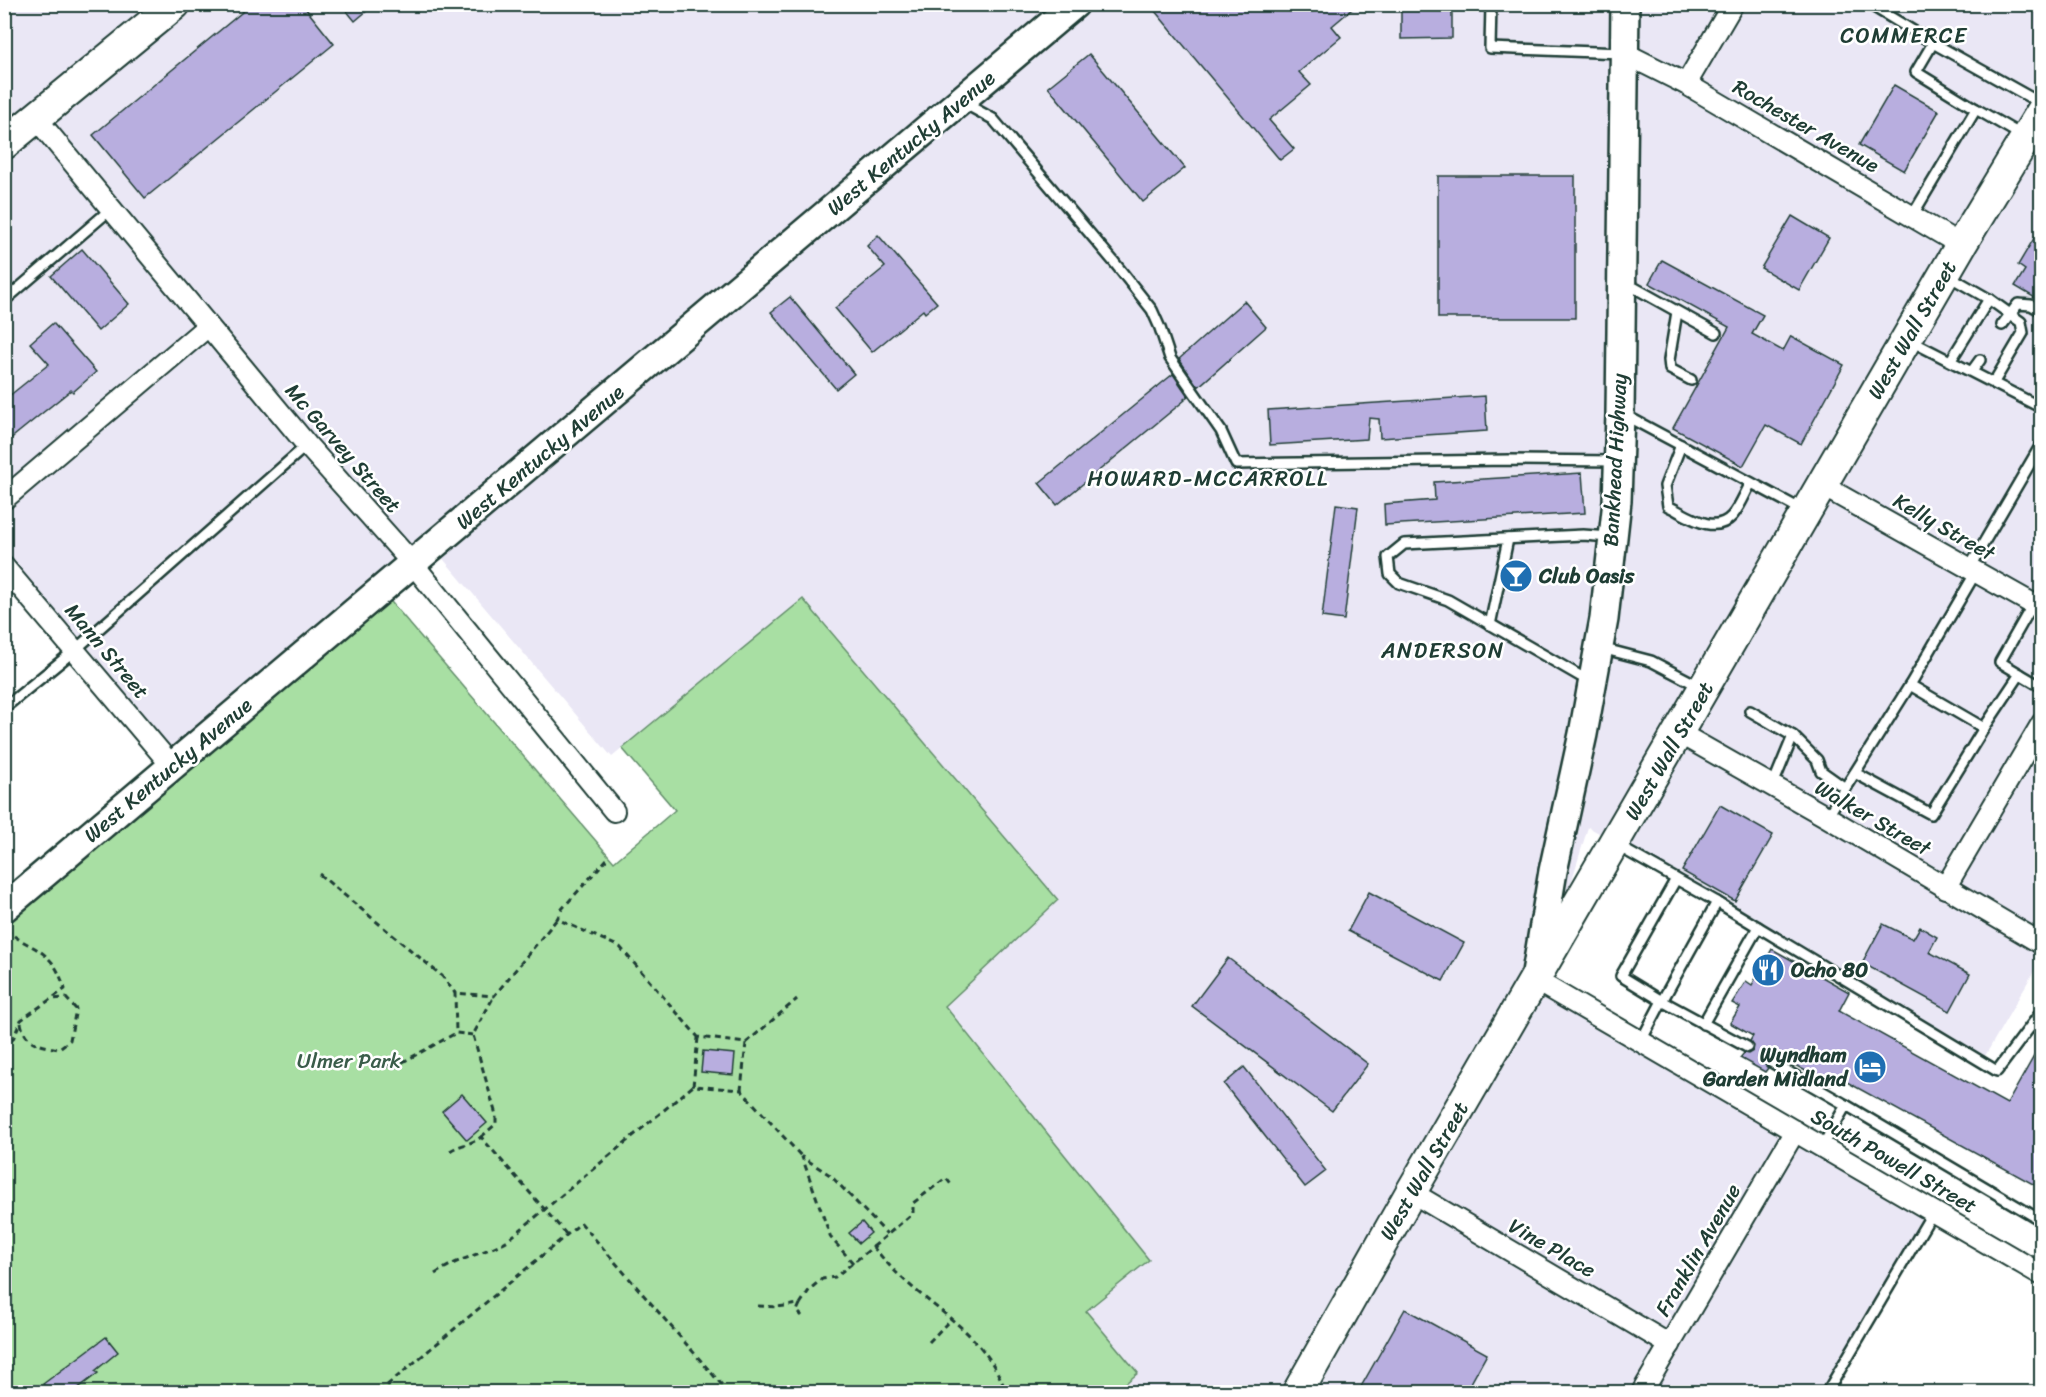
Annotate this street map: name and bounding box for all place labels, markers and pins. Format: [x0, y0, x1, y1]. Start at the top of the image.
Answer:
place label: Club Oasis [1538, 557, 1636, 595]
bar icon: Club Oasis [1498, 558, 1534, 594]
place label: Ocho 80 [1791, 951, 1868, 989]
restaurant icon: Ocho 80 [1750, 952, 1786, 988]
place label: Wyndham Garden Midland [1702, 1036, 1849, 1098]
hotel icon: Wyndham Garden Midland [1852, 1049, 1888, 1085]

